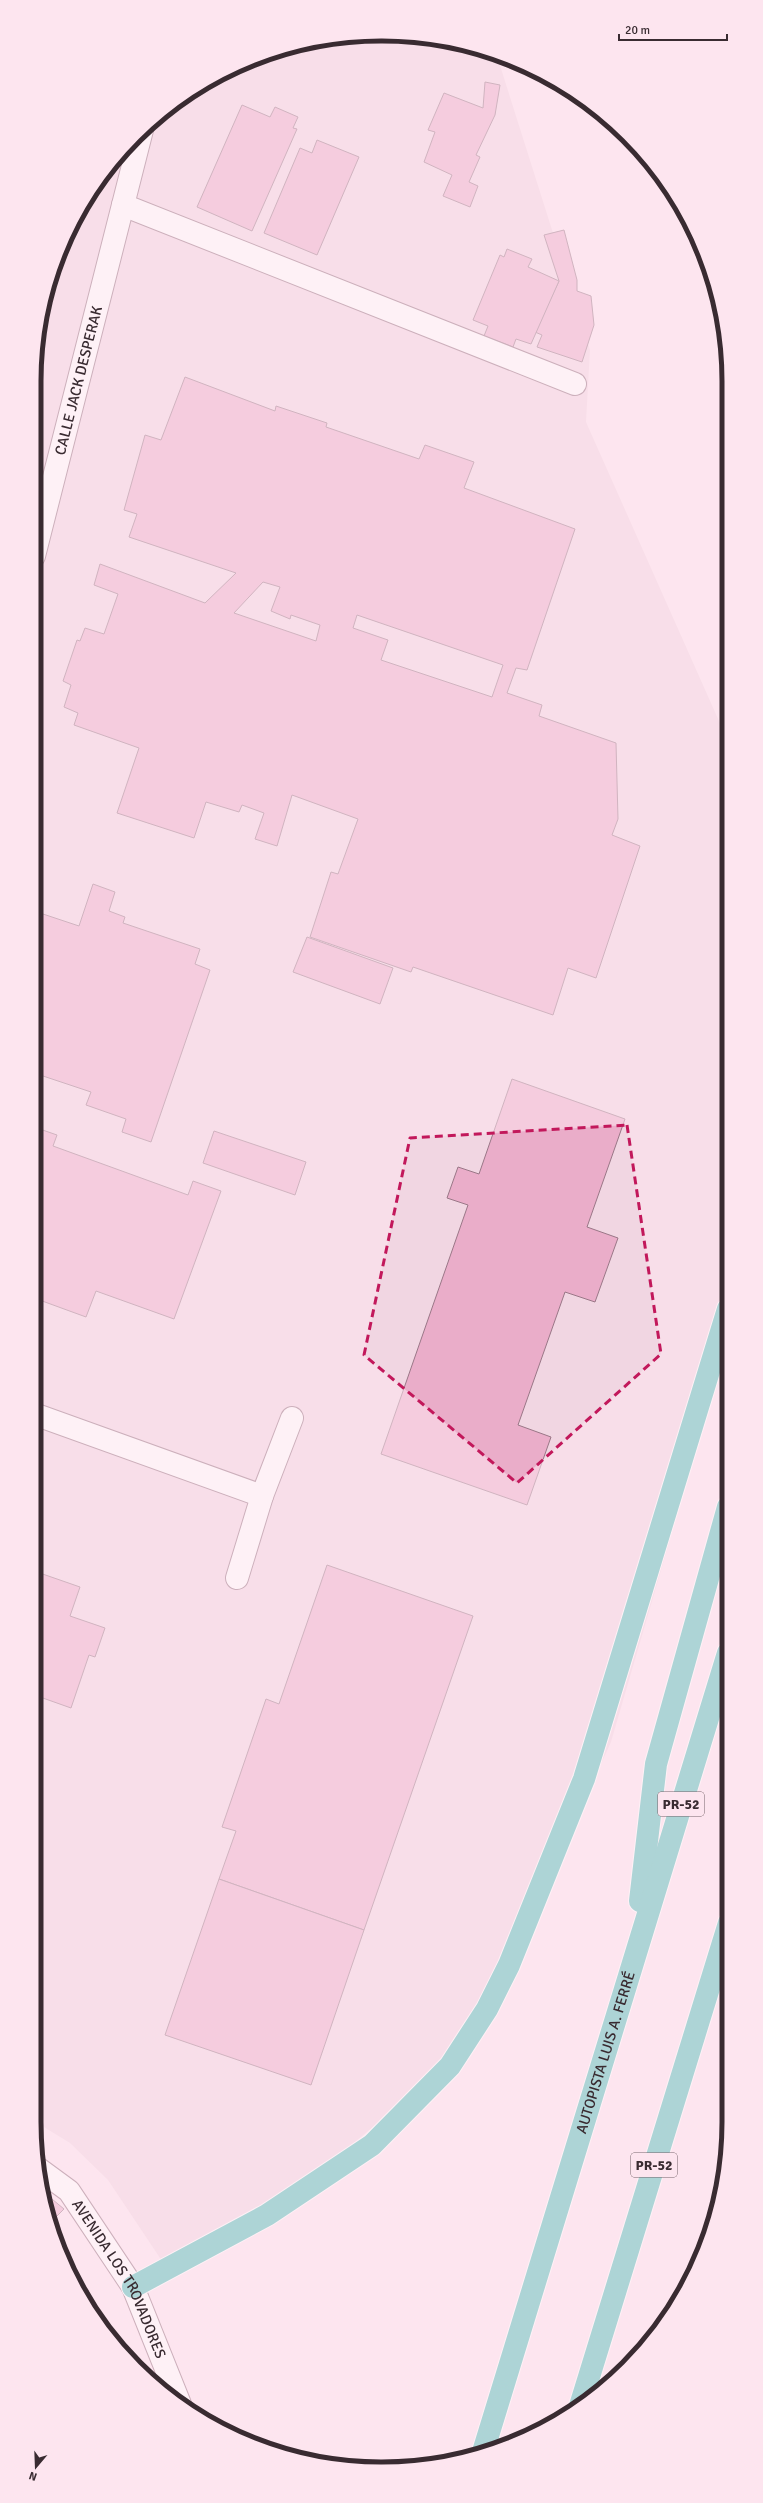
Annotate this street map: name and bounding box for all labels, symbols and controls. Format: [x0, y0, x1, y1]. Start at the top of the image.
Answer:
scale bar [619, 16, 727, 42]
text: 20 m [625, 23, 650, 38]
street label: CALLE JACK DESPERAK [51, 304, 106, 457]
road number: PR-52 [658, 1792, 704, 1816]
street label: AUTOPISTA LUIS A. FERRÉ [572, 1969, 639, 2136]
road number: PR-52 [631, 2153, 677, 2177]
street label: AVENIDA LOS TROVADORES [68, 2196, 170, 2361]
north arrow [16, 2447, 56, 2487]
text: N [27, 2469, 39, 2483]

